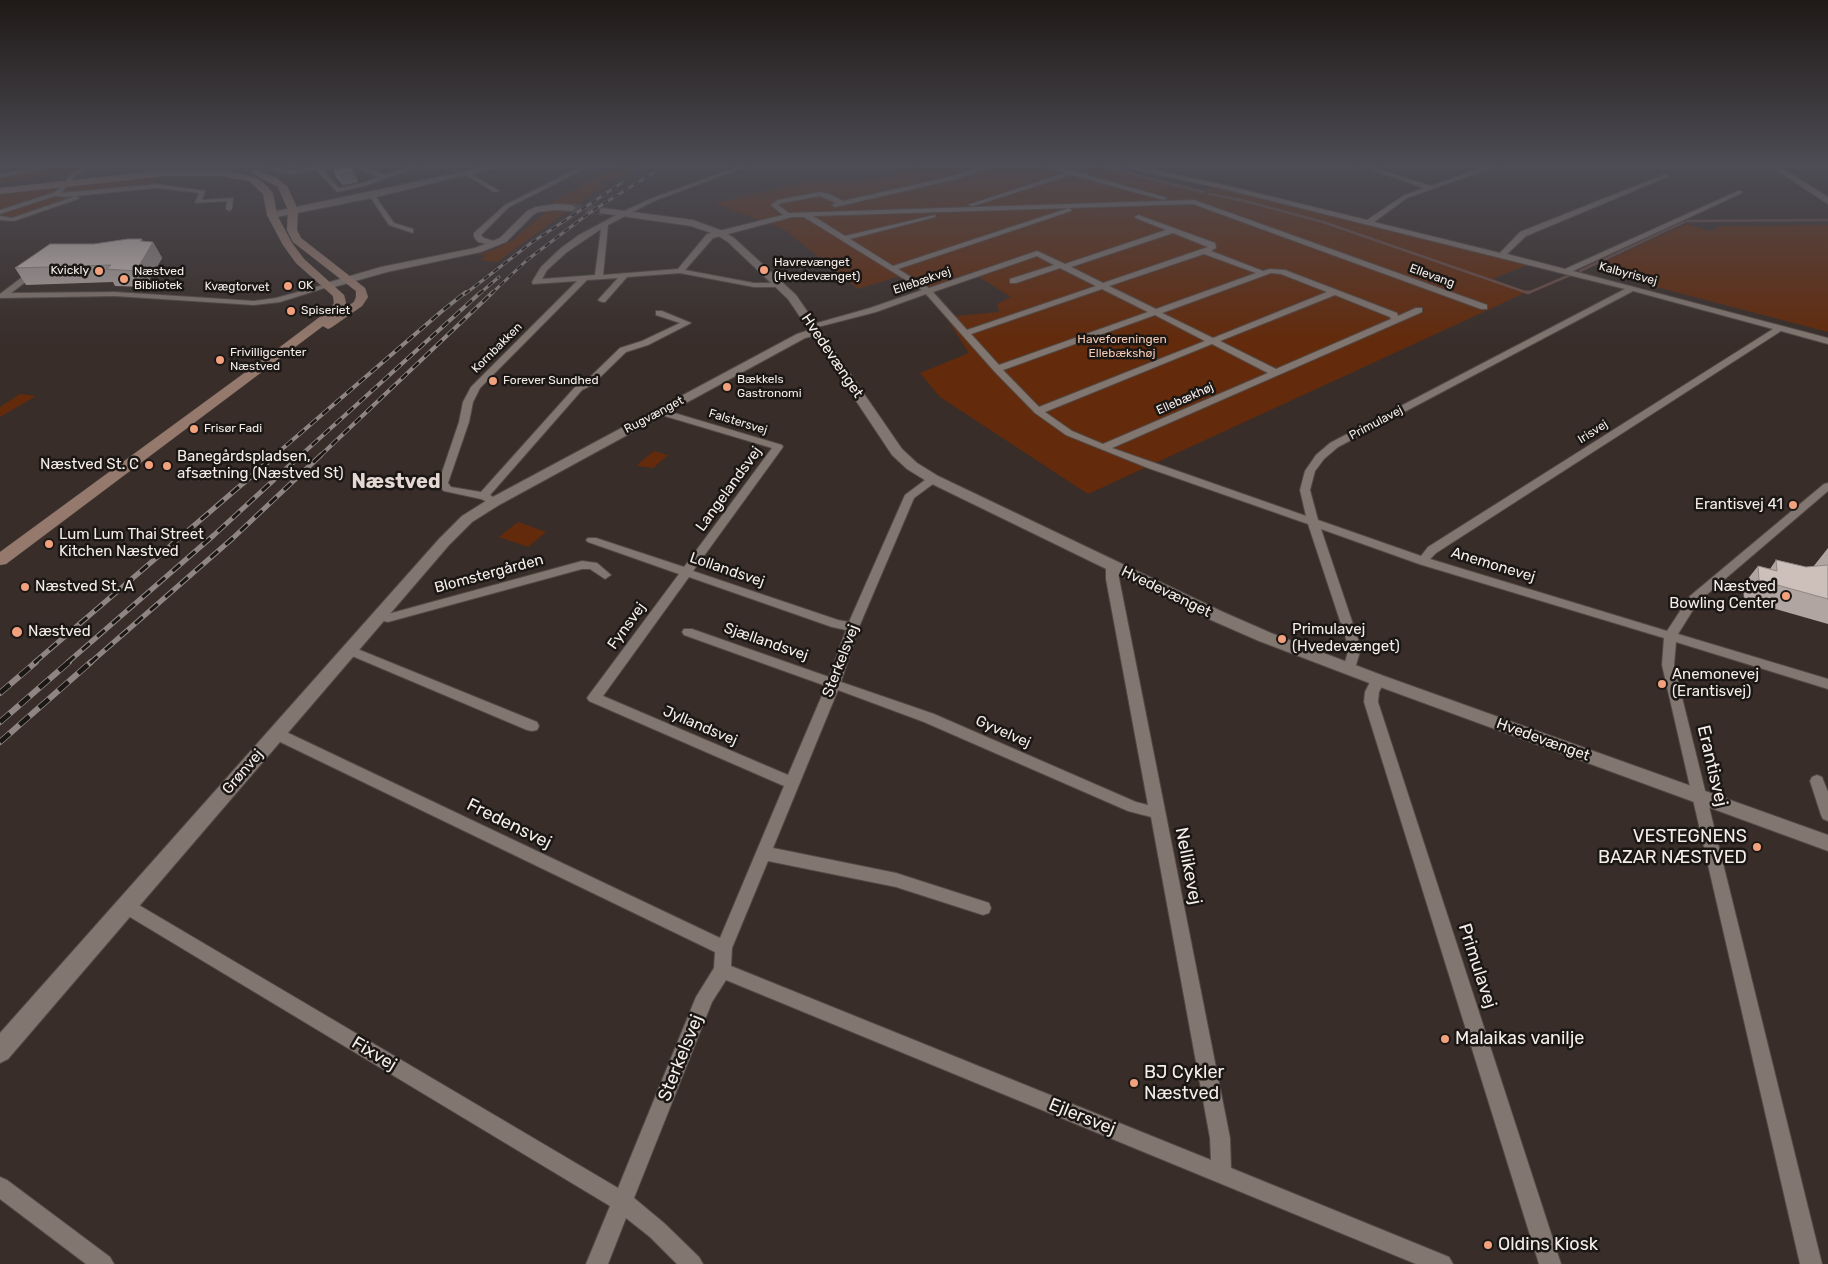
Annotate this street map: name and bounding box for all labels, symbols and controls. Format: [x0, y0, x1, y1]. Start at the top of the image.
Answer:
place label: Havrevænget (Hvedevænget) [774, 256, 860, 284]
street label: Kalbyrisvej [1597, 259, 1659, 289]
street label: Ellevang [1407, 261, 1457, 291]
place label: Kvickly [50, 264, 89, 278]
marker: Havrevænget (Hvedevænget) [758, 264, 770, 276]
street label: Ellebækvej [891, 264, 953, 298]
marker: Kvickly [93, 265, 105, 277]
place label: Næstved Bibliotek [134, 265, 184, 293]
marker: Næstved Bibliotek [118, 273, 130, 285]
street label: Kvægtorvet [204, 279, 270, 295]
place label: OK [298, 279, 313, 293]
marker: OK [282, 280, 294, 292]
place label: Spiseriet [301, 304, 350, 318]
marker: Spiseriet [285, 305, 297, 317]
street label: Hvedevænget [797, 310, 867, 402]
street label: Kornbakken [469, 320, 525, 376]
park label: Haveforeningen Ellebækshøj [1077, 333, 1167, 361]
place label: Frivilligcenter Næstved [230, 346, 306, 374]
marker: Frivilligcenter Næstved [214, 354, 226, 366]
place label: Bækkels Gastronomi [737, 373, 802, 401]
place label: Forever Sundhed [503, 374, 599, 388]
marker: Forever Sundhed [487, 375, 499, 387]
street label: Ellebækhøj [1154, 380, 1216, 418]
marker: Bækkels Gastronomi [721, 381, 733, 393]
street label: Rugvænget [622, 393, 686, 437]
street label: Primulavej [1347, 403, 1405, 443]
street label: Falstersvej [707, 406, 769, 438]
street label: Irisvej [1575, 417, 1611, 447]
place label: Frisør Fadi [204, 422, 262, 436]
marker: Frisør Fadi [188, 423, 200, 435]
street label: Langelandsvej [692, 443, 766, 535]
place label: Banegårdspladsen, afsætning (Næstved St) [177, 448, 344, 483]
place label: Næstved St. C [40, 456, 139, 474]
marker: Næstved St. C [143, 459, 155, 471]
marker: Banegårdspladsen, afsætning (Næstved St) [161, 460, 173, 472]
district label: Næstved [351, 470, 441, 494]
place label: Erantisvej 41 [1695, 496, 1783, 514]
marker: Erantisvej 41 [1787, 499, 1799, 511]
place label: Lum Lum Thai Street Kitchen Næstved [59, 526, 204, 561]
marker: Lum Lum Thai Street Kitchen Næstved [43, 538, 55, 550]
street label: Anemonevej [1449, 544, 1537, 586]
street label: Lollandsvej [687, 549, 767, 591]
street label: Blomstergården [432, 551, 546, 597]
street label: Hvedevænget [1118, 562, 1214, 622]
place label: Næstved St. A [35, 578, 134, 596]
place label: Næstved Bowling Center [1669, 578, 1776, 613]
marker: Næstved St. A [19, 581, 31, 593]
marker: Næstved Bowling Center [1780, 590, 1792, 602]
street label: Fynsvej [604, 599, 650, 653]
street label: Sjællandsvej [722, 619, 810, 665]
place label: Primulavej (Hvedevænget) [1292, 621, 1400, 656]
street label: Sterkelsvej [819, 622, 863, 700]
place label: Næstved [28, 623, 91, 641]
marker: Næstved [10, 625, 24, 639]
marker: Primulavej (Hvedevænget) [1276, 633, 1288, 645]
place label: Anemonevej (Erantisvej) [1672, 666, 1759, 701]
marker: Anemonevej (Erantisvej) [1656, 678, 1668, 690]
street label: Jyllandsvej [660, 702, 740, 750]
street label: Gyvelvej [972, 712, 1034, 752]
street label: Hvedevænget [1494, 715, 1592, 765]
street label: Erantisvej [1692, 723, 1732, 809]
street label: Grønvej [219, 746, 267, 798]
street label: Fredensvej [463, 794, 555, 854]
street label: Nellikevej [1170, 825, 1206, 907]
place label: VESTEGNENS BAZAR NÆSTVED [1598, 826, 1747, 869]
marker: VESTEGNENS BAZAR NÆSTVED [1751, 841, 1763, 853]
street label: Primulavej [1453, 921, 1501, 1011]
street label: Sterkelsvej [654, 1011, 708, 1105]
place label: Malaikas vanilje [1455, 1028, 1584, 1050]
street label: Fixvej [347, 1032, 401, 1076]
marker: Malaikas vanilje [1439, 1033, 1451, 1045]
place label: BJ Cykler Næstved [1144, 1062, 1224, 1104]
marker: BJ Cykler Næstved [1128, 1077, 1140, 1089]
street label: Ejlersvej [1045, 1094, 1119, 1140]
place label: Oldins Kiosk [1498, 1234, 1598, 1256]
marker: Oldins Kiosk [1482, 1239, 1494, 1251]

